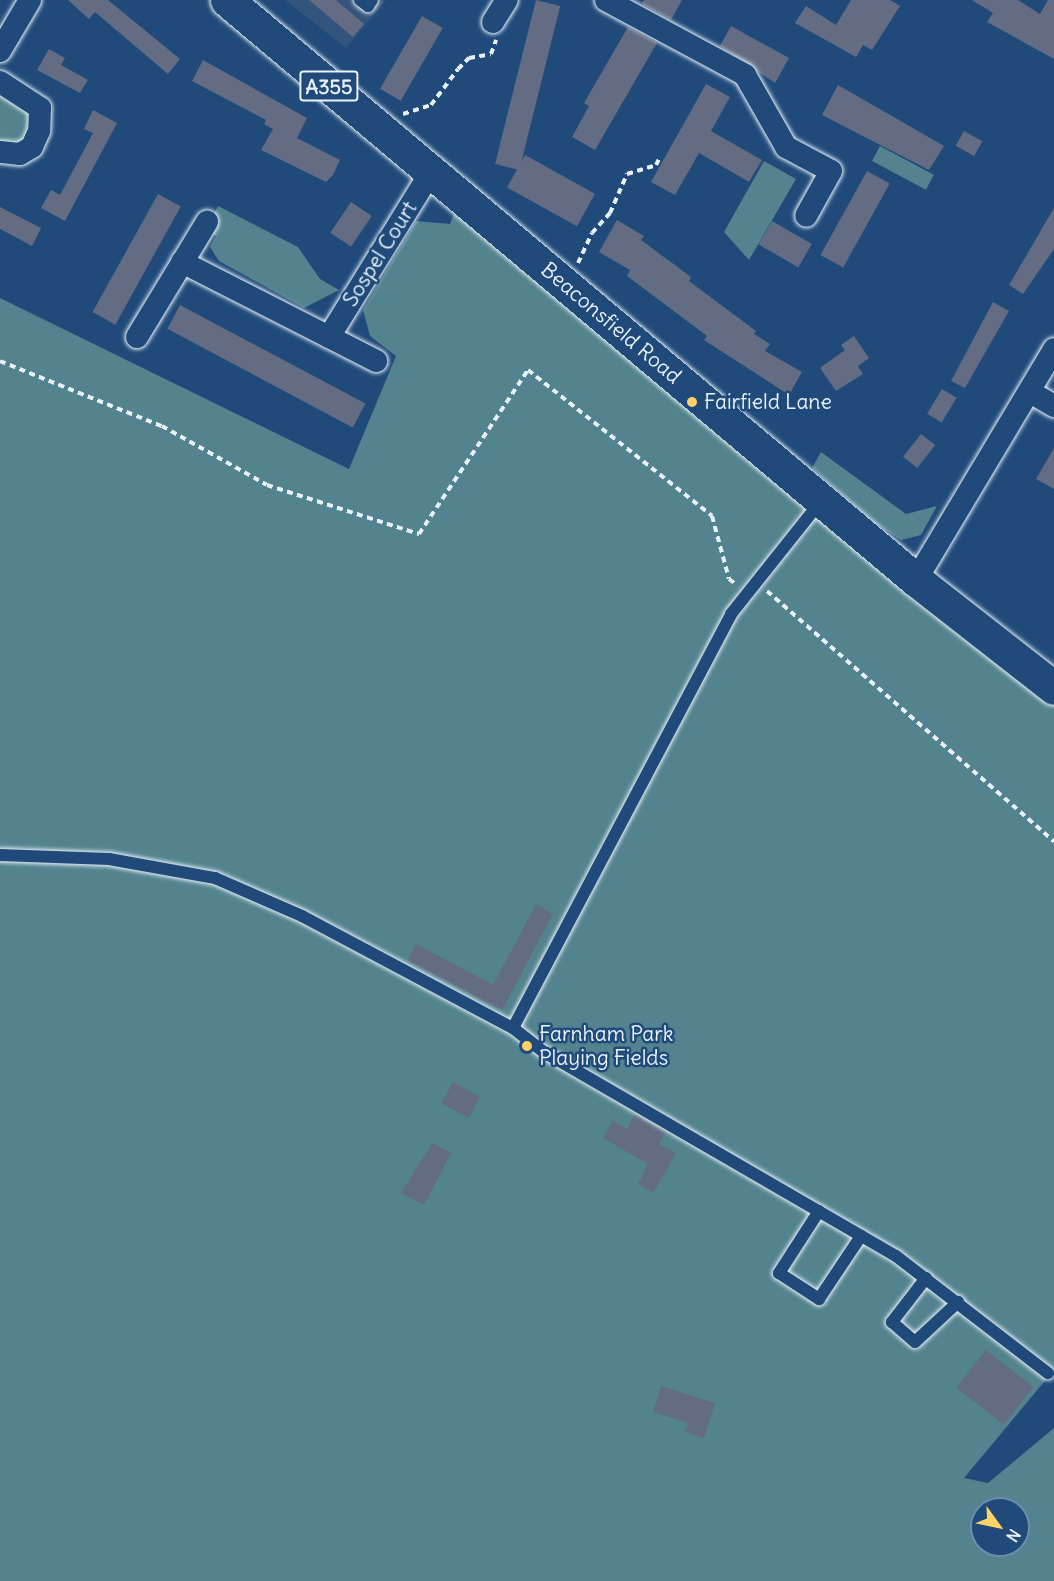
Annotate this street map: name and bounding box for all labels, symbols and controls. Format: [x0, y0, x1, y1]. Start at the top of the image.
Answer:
road number: A355 [299, 69, 359, 103]
street label: Sospel Court [338, 197, 422, 311]
street label: Beaconsfield Road [536, 257, 686, 389]
place label: Fairfield Lane [704, 389, 832, 415]
marker: Fairfield Lane [685, 395, 699, 409]
place label: Farnham Park Playing Fields [539, 1021, 674, 1071]
marker: Farnham Park Playing Fields [520, 1039, 534, 1053]
north arrow [970, 1497, 1030, 1557]
text: N [1002, 1526, 1025, 1546]

